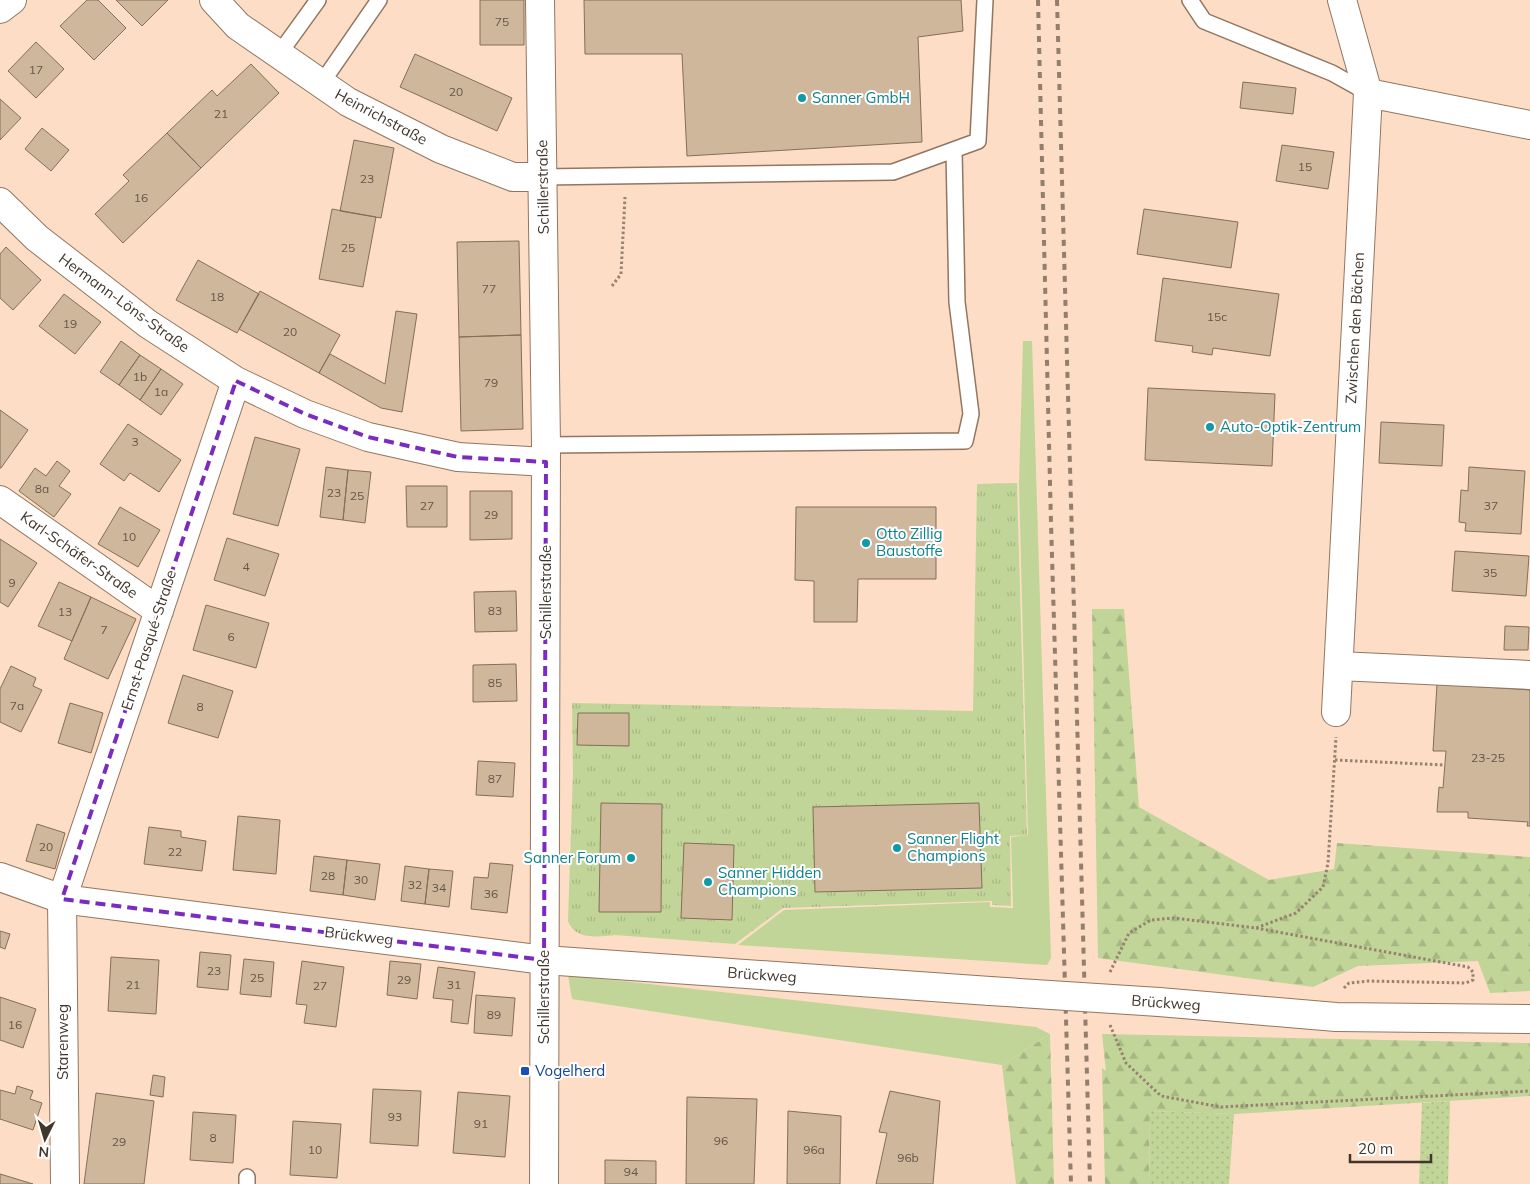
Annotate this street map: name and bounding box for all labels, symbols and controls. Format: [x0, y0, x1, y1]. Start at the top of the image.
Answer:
house number: 75 [495, 14, 509, 29]
house number: 17 [29, 62, 43, 77]
street label: Heinrichstraße [332, 84, 431, 149]
house number: 20 [449, 84, 463, 99]
place label: Sanner GmbH [812, 88, 910, 107]
marker: Sanner GmbH [796, 92, 808, 104]
house number: 21 [214, 106, 228, 121]
street label: Schillerstraße [532, 140, 553, 234]
house number: 15 [1298, 159, 1312, 174]
house number: 23 [360, 171, 374, 186]
house number: 16 [134, 190, 148, 205]
house number: 25 [341, 240, 355, 255]
street label: Hermann-Löns-Straße [55, 249, 193, 356]
street label: Zwischen den Bächen [1341, 252, 1368, 404]
house number: 77 [482, 281, 496, 296]
house number: 18 [210, 289, 224, 304]
house number: 15c [1207, 309, 1227, 324]
house number: 19 [63, 316, 77, 331]
house number: 20 [283, 324, 297, 339]
house number: 1b [133, 369, 147, 384]
house number: 79 [484, 375, 498, 390]
house number: 1a [154, 384, 168, 399]
place label: Auto-Optik-Zentrum [1220, 417, 1361, 436]
marker: Auto-Optik-Zentrum [1204, 421, 1216, 433]
house number: 3 [131, 434, 139, 449]
house number: 8a [35, 481, 49, 496]
house number: 23 [327, 485, 341, 500]
house number: 25 [350, 488, 364, 503]
house number: 27 [420, 498, 434, 513]
house number: 37 [1484, 498, 1498, 513]
street label: Karl-Schäfer-Straße [17, 507, 142, 602]
house number: 29 [484, 507, 498, 522]
place label: Otto Zillig Baustoffe [876, 524, 943, 560]
house number: 10 [122, 529, 136, 544]
marker: Otto Zillig Baustoffe [860, 537, 872, 549]
street label: Schillerstraße [536, 545, 555, 639]
house number: 4 [242, 559, 250, 574]
house number: 35 [1483, 565, 1497, 580]
street label: Ernst-Pasqué-Straße [117, 567, 180, 712]
house number: 9 [8, 575, 16, 590]
house number: 83 [488, 603, 502, 618]
house number: 13 [58, 604, 72, 619]
house number: 7 [100, 622, 108, 637]
house number: 6 [227, 629, 235, 644]
house number: 85 [488, 675, 502, 690]
house number: 7a [10, 698, 24, 713]
house number: 8 [196, 699, 204, 714]
house number: 23-25 [1471, 750, 1505, 765]
house number: 87 [488, 771, 502, 786]
place label: Sanner Flight Champions [907, 829, 999, 865]
house number: 20 [39, 839, 53, 854]
marker: Sanner Flight Champions [891, 842, 903, 854]
house number: 22 [168, 844, 182, 859]
place label: Sanner Forum [524, 848, 621, 867]
marker: Sanner Forum [625, 852, 637, 864]
place label: Sanner Hidden Champions [718, 863, 821, 899]
house number: 28 [321, 868, 335, 883]
house number: 30 [354, 872, 368, 887]
marker: Sanner Hidden Champions [702, 876, 714, 888]
house number: 32 [408, 877, 422, 892]
house number: 34 [432, 880, 446, 895]
house number: 36 [484, 886, 498, 901]
street label: Brückweg [323, 922, 395, 949]
street label: Schillerstraße [534, 950, 553, 1044]
house number: 23 [207, 963, 221, 978]
street label: Brückweg [727, 963, 797, 986]
house number: 25 [250, 970, 264, 985]
house number: 29 [397, 972, 411, 987]
house number: 21 [126, 977, 140, 992]
house number: 31 [447, 977, 461, 992]
house number: 27 [313, 978, 327, 993]
street label: Brückweg [1131, 991, 1201, 1014]
street label: Starenweg [53, 1004, 72, 1080]
house number: 89 [487, 1007, 501, 1022]
house number: 16 [8, 1017, 22, 1032]
place label: Vogelherd [535, 1061, 605, 1080]
marker: Vogelherd [519, 1065, 531, 1077]
house number: 93 [388, 1109, 402, 1124]
north arrow [20, 1114, 70, 1164]
house number: 91 [474, 1116, 488, 1131]
house number: 8 [209, 1130, 217, 1145]
scale bar [1350, 1132, 1431, 1164]
house number: 96 [714, 1133, 728, 1148]
house number: 29 [112, 1134, 126, 1149]
text: 20 m [1358, 1139, 1393, 1158]
house number: 10 [308, 1142, 322, 1157]
house number: 96a [803, 1142, 825, 1157]
text: N [38, 1143, 50, 1161]
house number: 96b [897, 1150, 919, 1165]
house number: 94 [624, 1164, 638, 1179]

